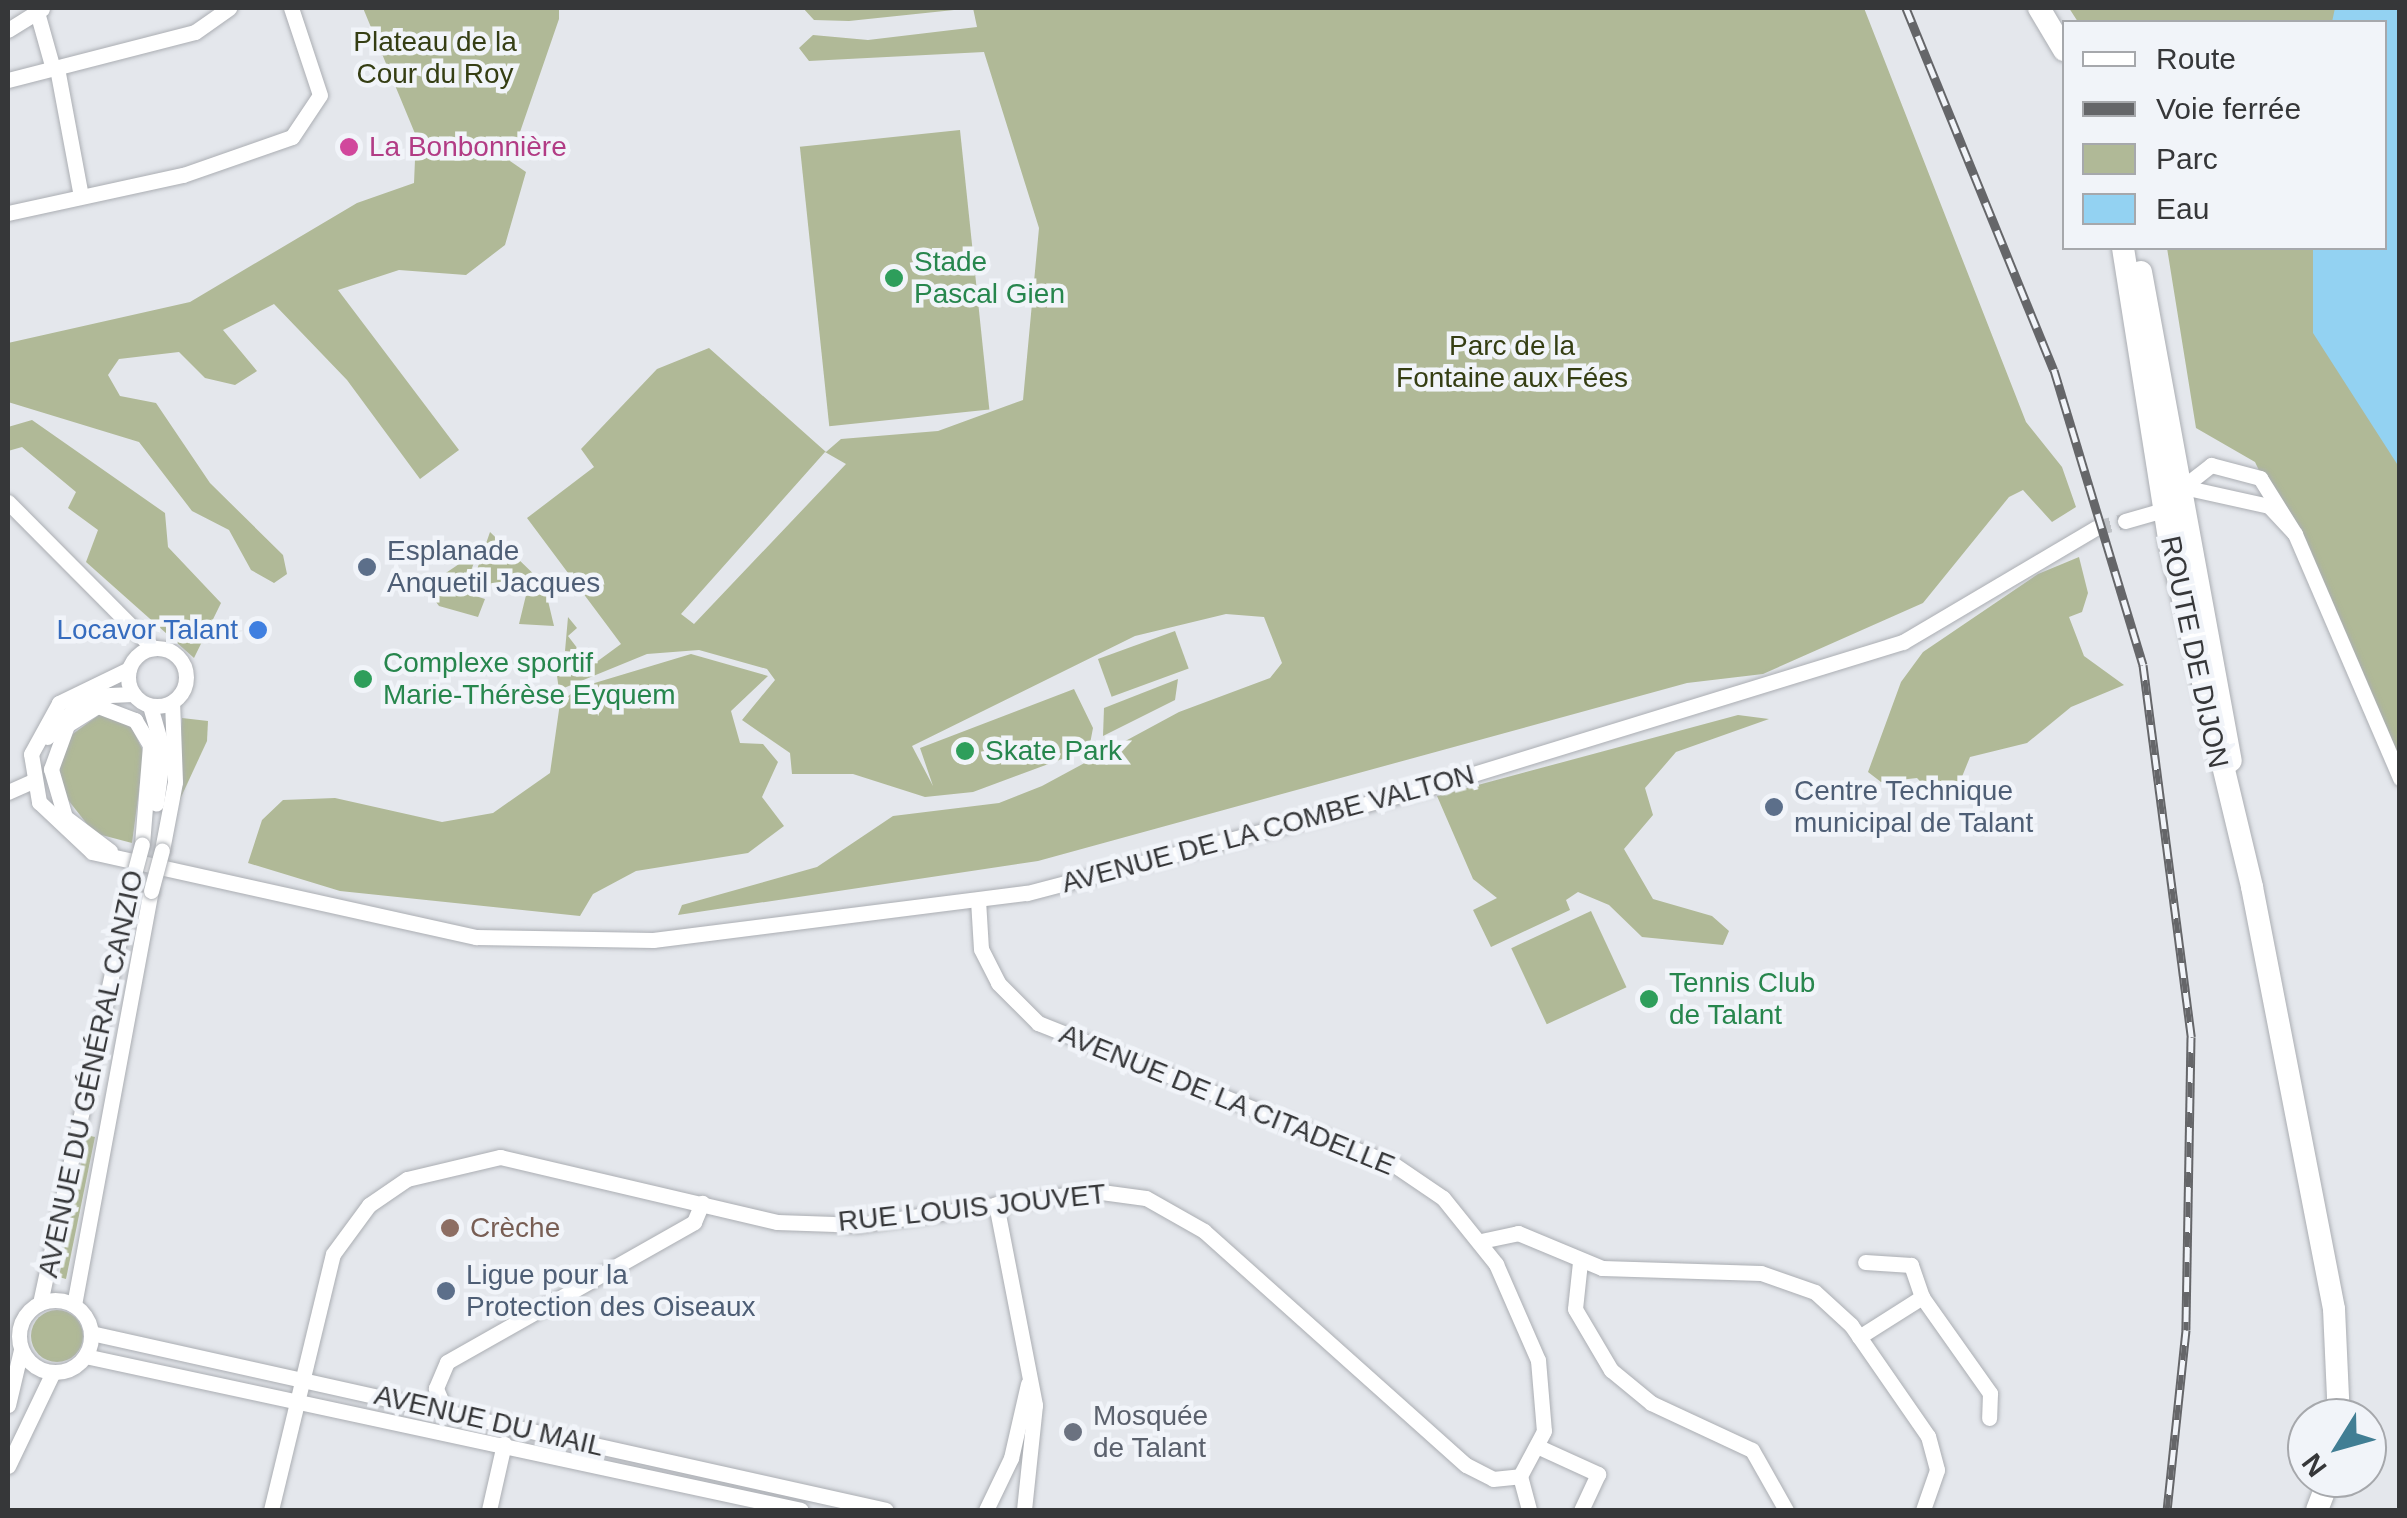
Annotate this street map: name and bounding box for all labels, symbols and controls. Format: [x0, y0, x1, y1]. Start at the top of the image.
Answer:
legend [2062, 20, 2387, 250]
park label: Plateau de la Cour du Roy [353, 25, 517, 91]
text: Route [2156, 42, 2236, 75]
text: Voie ferrée [2156, 92, 2301, 125]
place label: La Bonbonnière [369, 130, 567, 164]
marker: La Bonbonnière [338, 136, 360, 158]
text: Parc [2156, 142, 2218, 175]
text: Eau [2156, 192, 2209, 225]
place label: Stade Pascal Gien [914, 245, 1065, 311]
marker: Stade Pascal Gien [883, 267, 905, 289]
park label: Parc de la Fontaine aux Fées [1396, 329, 1628, 395]
street label: ROUTE DE DIJON [2153, 533, 2235, 771]
place label: Esplanade Anquetil Jacques [387, 534, 600, 600]
marker: Esplanade Anquetil Jacques [356, 556, 378, 578]
place label: Locavor Talant [56, 613, 238, 647]
marker: Locavor Talant [247, 619, 269, 641]
place label: Complexe sportif Marie-Thérèse Eyquem [383, 646, 676, 712]
marker: Complexe sportif Marie-Thérèse Eyquem [352, 668, 374, 690]
place label: Skate Park [985, 734, 1122, 768]
marker: Skate Park [954, 740, 976, 762]
street label: AVENUE DE LA COMBE VALTON [1057, 757, 1479, 901]
place label: Centre Technique municipal de Talant [1794, 774, 2034, 840]
marker: Centre Technique municipal de Talant [1763, 796, 1785, 818]
street label: AVENUE DU GÉNÉRAL CANZIO [31, 867, 151, 1281]
place label: Tennis Club de Talant [1669, 966, 1815, 1032]
marker: Tennis Club de Talant [1638, 988, 1660, 1010]
street label: AVENUE DE LA CITADELLE [1054, 1017, 1400, 1183]
street label: RUE LOUIS JOUVET [836, 1177, 1108, 1239]
place label: Crèche [470, 1211, 560, 1245]
marker: Crèche [439, 1217, 461, 1239]
place label: Ligue pour la Protection des Oiseaux [466, 1258, 755, 1324]
marker: Ligue pour la Protection des Oiseaux [435, 1280, 457, 1302]
street label: AVENUE DU MAIL [371, 1378, 607, 1464]
north arrow [2287, 1398, 2387, 1498]
place label: Mosquée de Talant [1093, 1399, 1208, 1465]
marker: Mosquée de Talant [1062, 1421, 1084, 1443]
text: N [2296, 1448, 2333, 1483]

